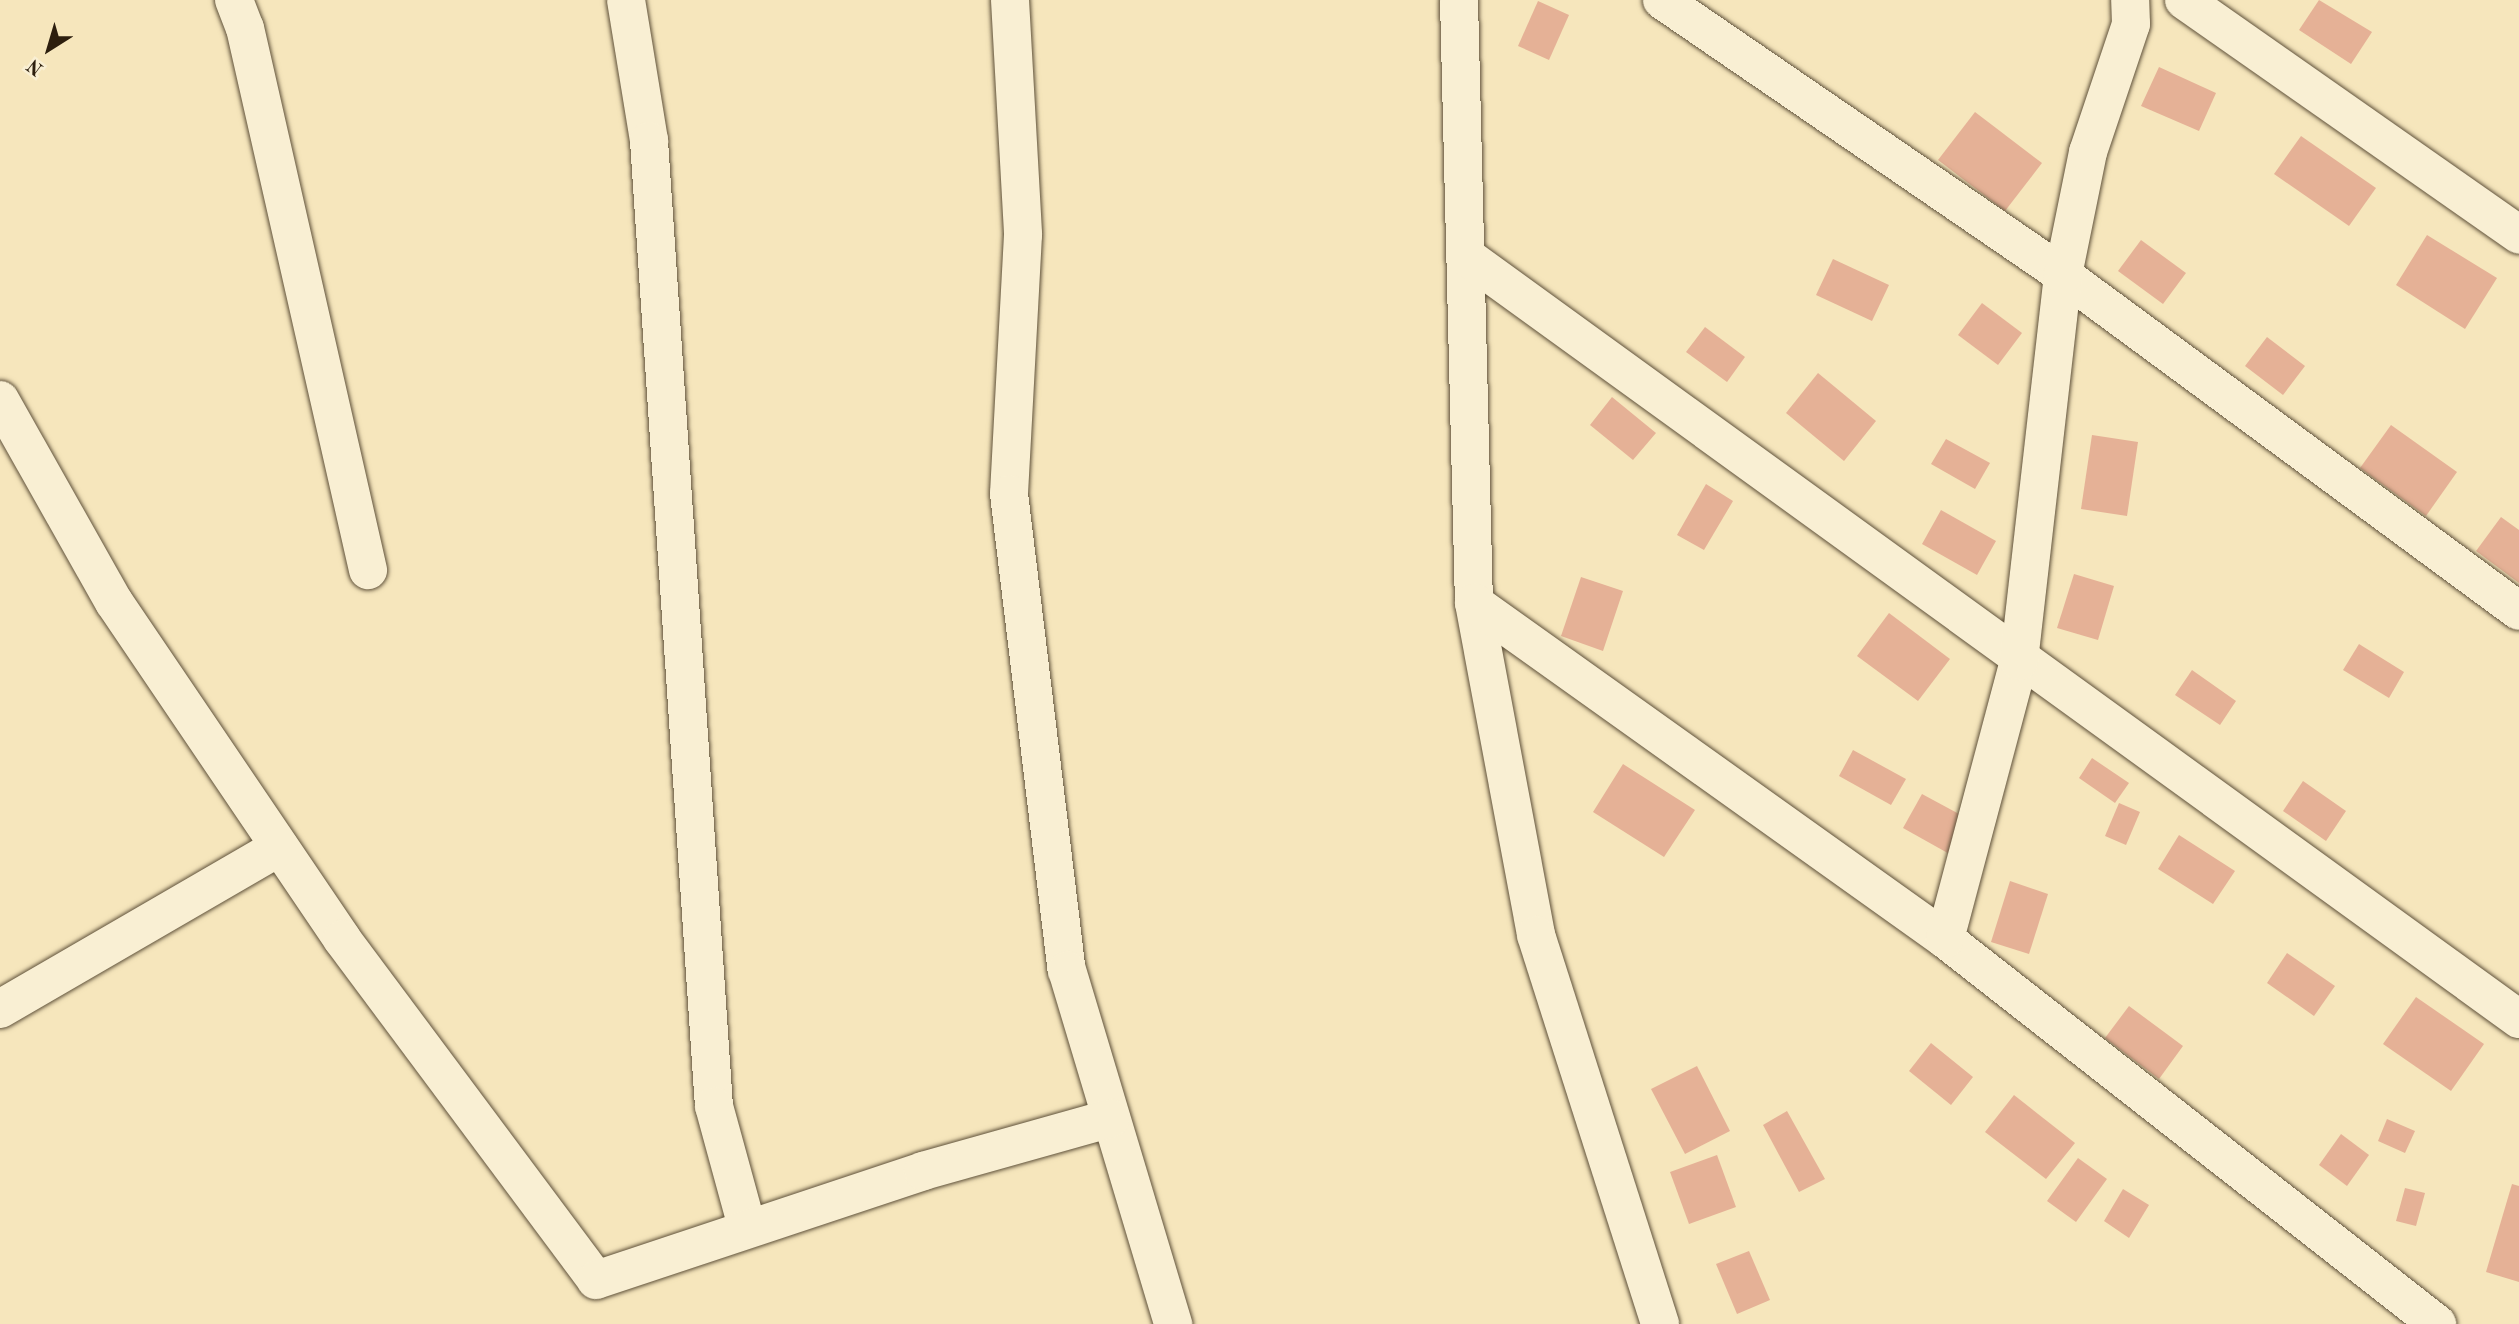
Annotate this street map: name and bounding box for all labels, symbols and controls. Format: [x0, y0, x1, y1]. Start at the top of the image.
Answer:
north arrow [14, 14, 84, 84]
text: N [25, 54, 48, 78]

